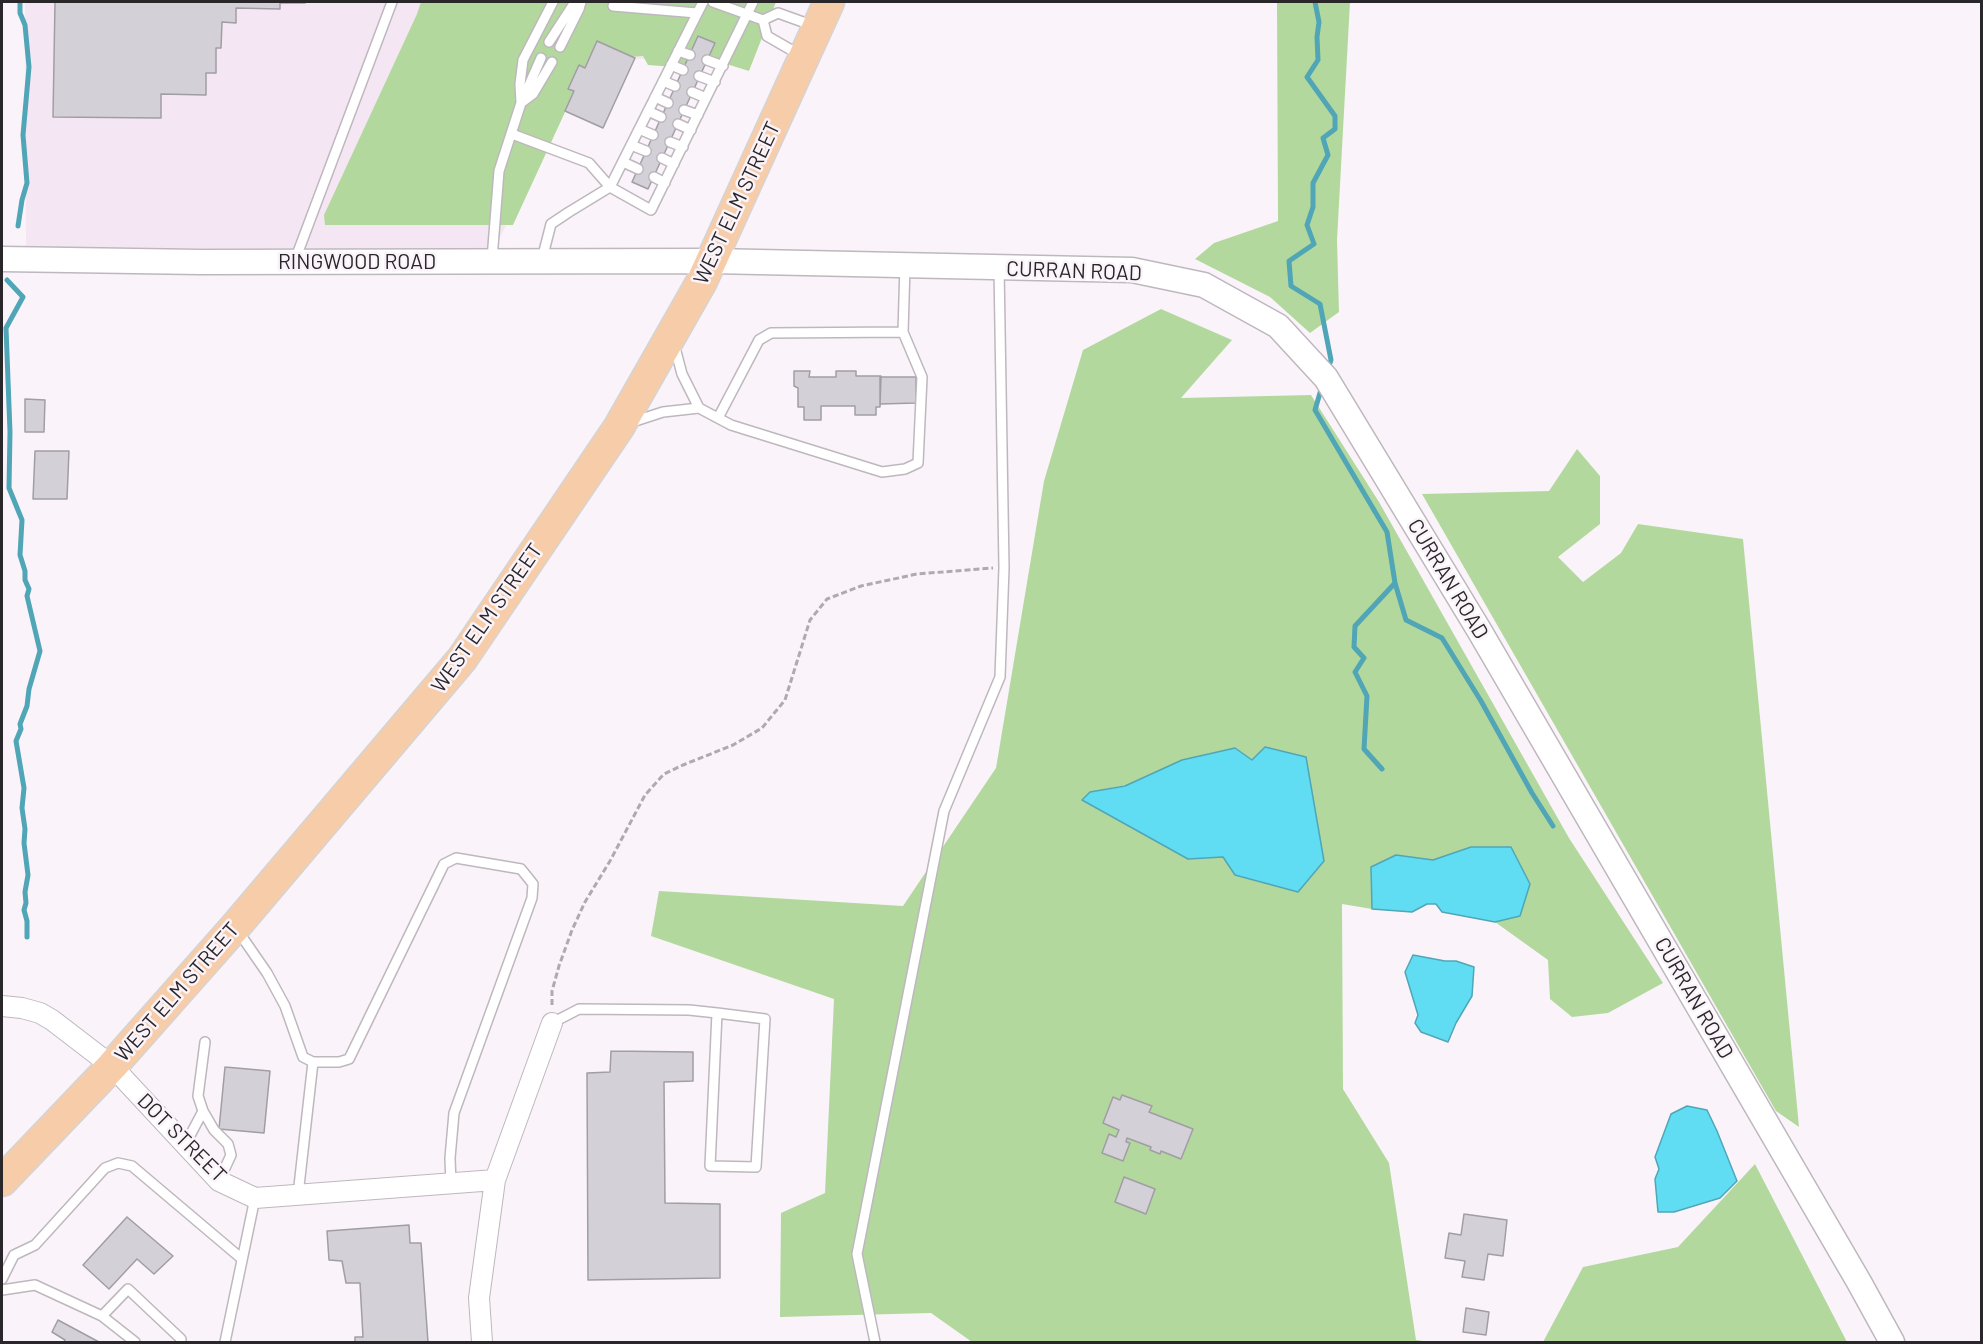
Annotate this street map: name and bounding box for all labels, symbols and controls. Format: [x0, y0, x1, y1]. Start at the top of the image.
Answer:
street label: WEST ELM STREET [688, 118, 786, 288]
street label: RINGWOOD ROAD [278, 249, 436, 275]
street label: CURRAN ROAD [1006, 256, 1142, 286]
street label: CURRAN ROAD [1402, 514, 1494, 644]
street label: WEST ELM STREET [426, 538, 548, 698]
street label: WEST ELM STREET [110, 917, 244, 1067]
street label: CURRAN ROAD [1649, 933, 1739, 1063]
street label: DOT STREET [132, 1088, 232, 1188]

